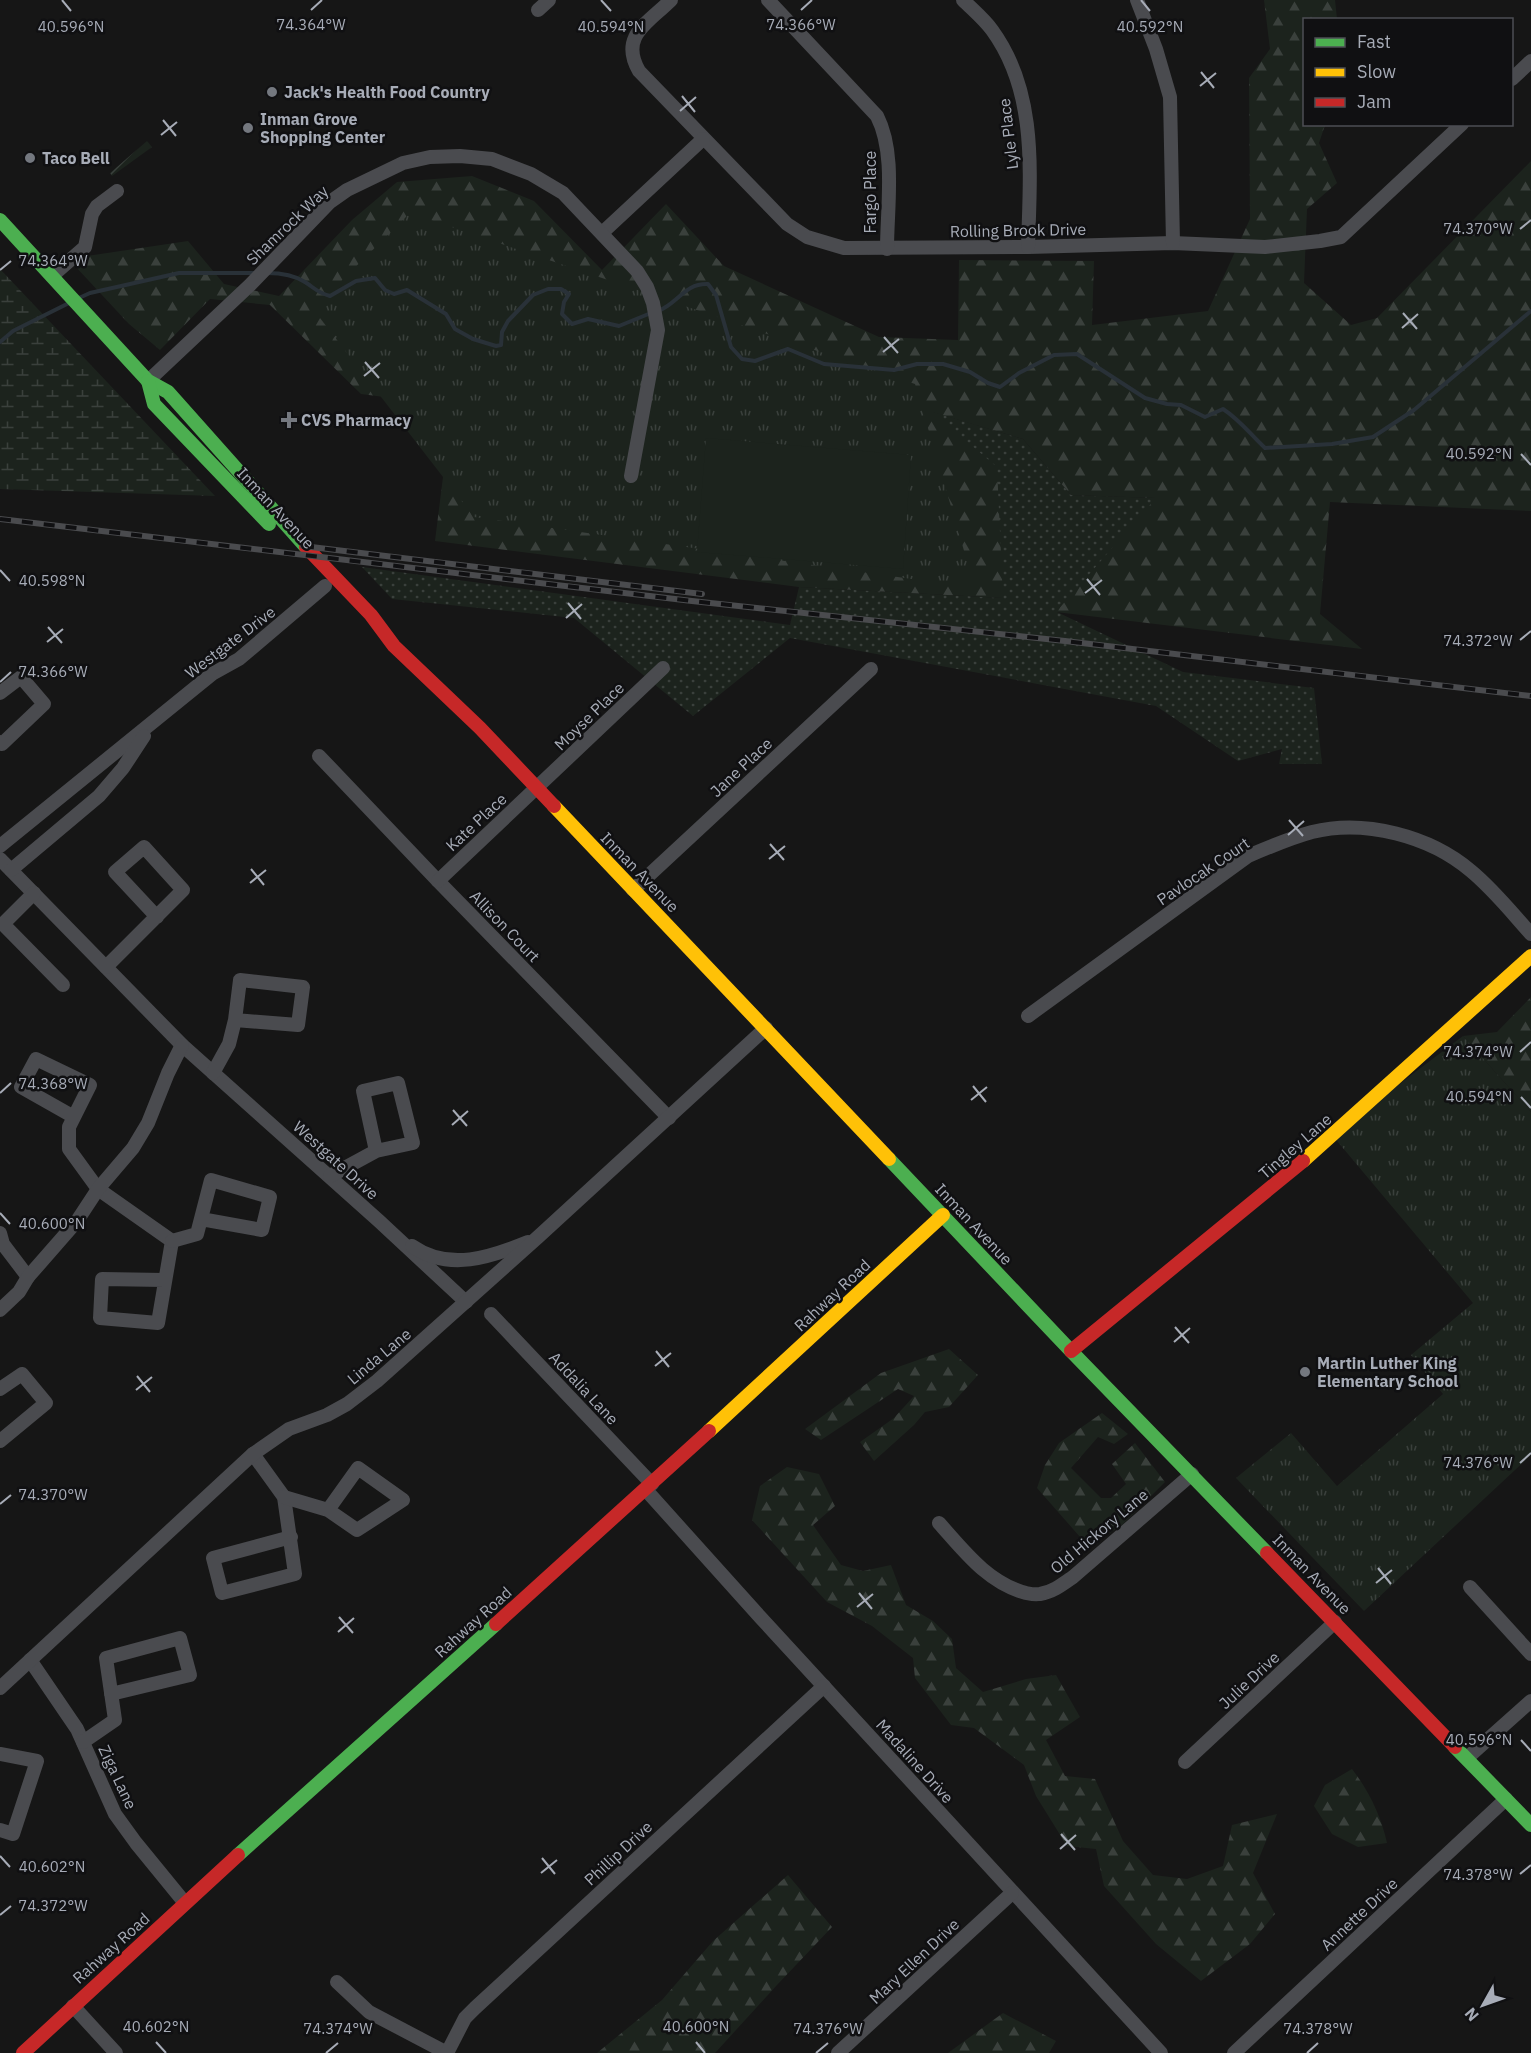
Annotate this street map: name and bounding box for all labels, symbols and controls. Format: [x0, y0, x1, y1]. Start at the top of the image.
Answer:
text: 74.364°W [276, 15, 346, 34]
text: 74.366°W [766, 15, 836, 34]
text: 40.596°N [38, 17, 104, 36]
text: 40.594°N [578, 17, 644, 36]
text: 40.592°N [1117, 17, 1183, 36]
legend [1303, 18, 1513, 126]
text: Fast [1357, 30, 1391, 53]
text: Slow [1357, 60, 1396, 83]
place label: Jack's Health Food Country [284, 82, 490, 102]
marker: Jack's Health Food Country [265, 85, 279, 99]
text: Jam [1357, 90, 1392, 113]
street label: Lyle Place [994, 97, 1022, 171]
place label: Inman Grove Shopping Center [260, 109, 386, 147]
marker: Inman Grove Shopping Center [241, 121, 255, 135]
place label: Taco Bell [42, 148, 110, 168]
street label: Fargo Place [860, 150, 880, 233]
marker: Taco Bell [23, 151, 37, 165]
street label: Shamrock Way [242, 181, 332, 269]
street label: Rolling Brook Drive [950, 219, 1087, 241]
text: 74.370°W [1443, 219, 1513, 238]
text: 74.364°W [18, 251, 88, 270]
place label: CVS Pharmacy [301, 410, 411, 430]
marker: CVS Pharmacy [282, 413, 296, 427]
text: 40.592°N [1446, 444, 1512, 463]
street label: Inman Avenue [233, 463, 319, 553]
text: 40.598°N [19, 571, 85, 590]
street label: Westgate Drive [181, 601, 279, 683]
text: 74.372°W [1443, 631, 1513, 650]
text: 74.366°W [18, 662, 88, 681]
street label: Moyse Place [550, 678, 628, 754]
street label: Jane Place [706, 733, 776, 801]
street label: Kate Place [441, 789, 511, 855]
street label: Inman Avenue [597, 828, 684, 917]
street label: Pavlocak Court [1153, 833, 1253, 909]
street label: Allison Court [466, 886, 544, 966]
text: 74.374°W [1443, 1042, 1513, 1061]
text: 74.368°W [18, 1074, 88, 1093]
text: 40.594°N [1446, 1087, 1512, 1106]
street label: Tingley Lane [1255, 1109, 1336, 1183]
street label: Westgate Drive [289, 1116, 383, 1204]
street label: Inman Avenue [931, 1179, 1017, 1269]
text: 40.600°N [19, 1214, 85, 1233]
street label: Rahway Road [790, 1255, 874, 1335]
street label: Linda Lane [343, 1323, 415, 1388]
street label: Addalia Lane [545, 1347, 623, 1429]
place label: Martin Luther King Elementary School [1317, 1353, 1458, 1391]
marker: Martin Luther King Elementary School [1298, 1365, 1312, 1379]
text: 74.376°W [1443, 1453, 1513, 1472]
street label: Old Hickory Lane [1046, 1484, 1152, 1578]
text: 74.370°W [18, 1485, 88, 1504]
street label: Inman Avenue [1269, 1530, 1356, 1619]
street label: Rahway Road [430, 1582, 516, 1662]
street label: Julie Drive [1215, 1647, 1284, 1713]
street label: Madaline Drive [872, 1715, 958, 1807]
text: 40.596°N [1446, 1730, 1512, 1749]
street label: Ziga Lane [94, 1742, 142, 1812]
street label: Phillip Drive [580, 1816, 656, 1890]
text: 40.602°N [19, 1857, 85, 1876]
text: 74.378°W [1443, 1865, 1513, 1884]
street label: Annette Drive [1316, 1873, 1402, 1955]
text: 74.372°W [18, 1896, 88, 1915]
street label: Rahway Road [68, 1908, 154, 1988]
street label: Mary Ellen Drive [865, 1914, 963, 2008]
north arrow [1453, 1975, 1513, 2035]
text: N [1460, 2004, 1483, 2026]
text: 40.602°N [123, 2017, 189, 2036]
text: 40.600°N [663, 2017, 729, 2036]
text: 74.374°W [303, 2019, 373, 2038]
text: 74.376°W [793, 2019, 863, 2038]
text: 74.378°W [1283, 2019, 1353, 2038]

